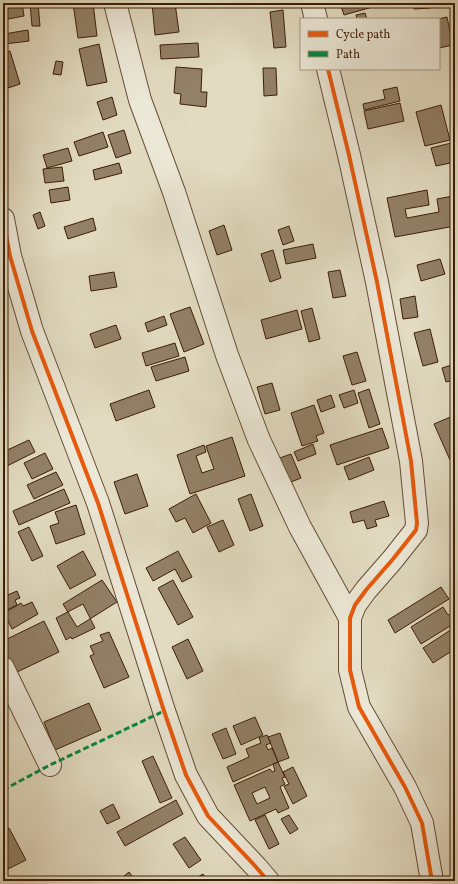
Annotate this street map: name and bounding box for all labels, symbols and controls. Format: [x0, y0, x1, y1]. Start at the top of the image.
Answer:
legend [300, 18, 440, 70]
text: Cycle path [336, 27, 391, 43]
text: Path [336, 47, 360, 63]

